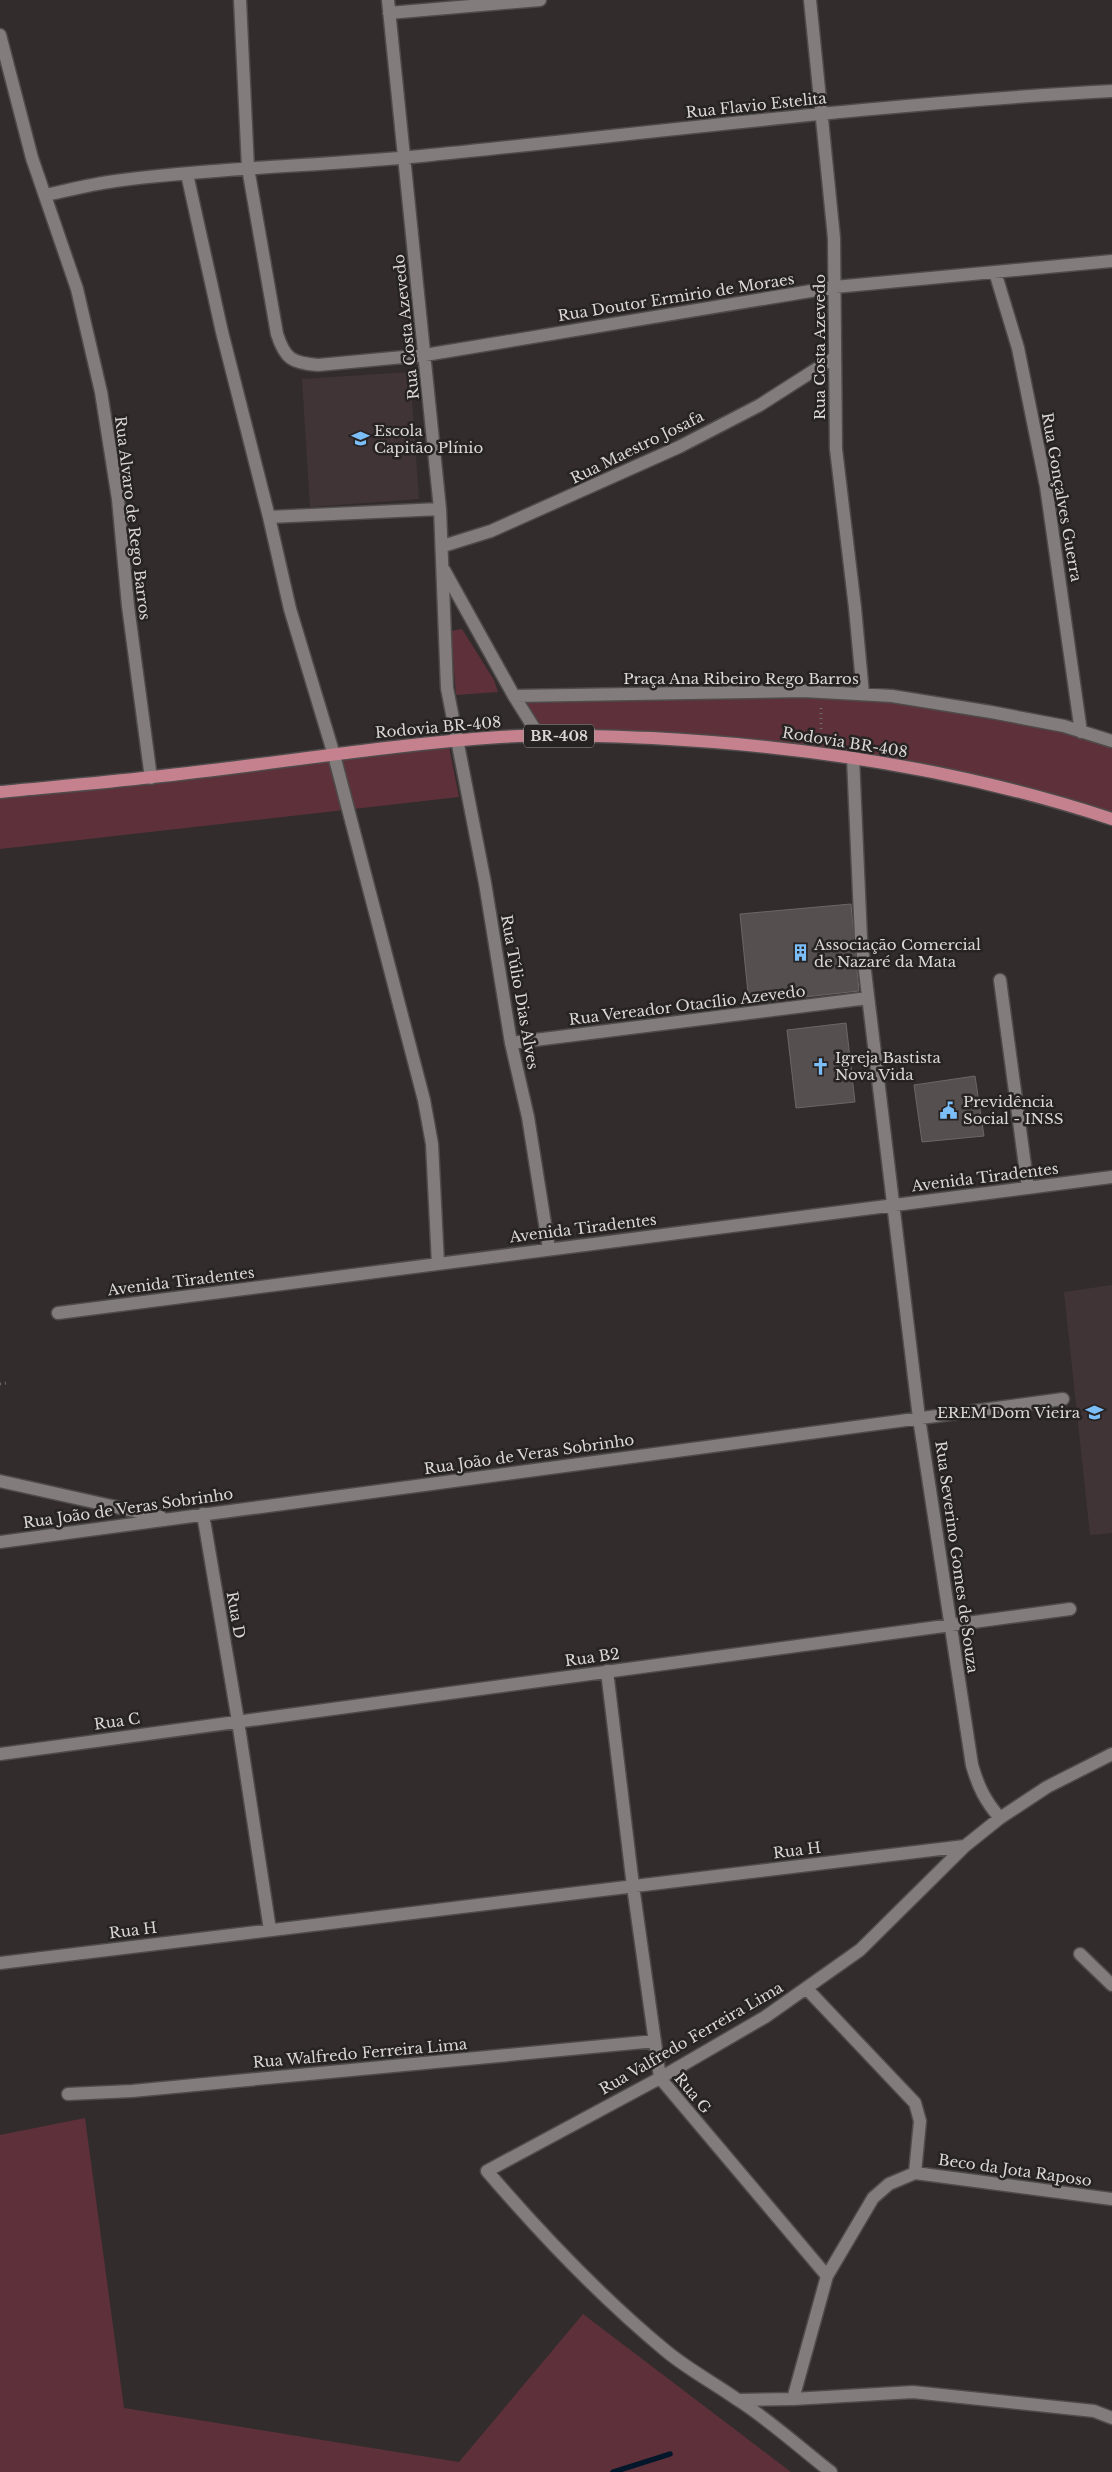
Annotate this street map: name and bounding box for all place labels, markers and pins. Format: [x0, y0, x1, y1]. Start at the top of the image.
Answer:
place label: Escola Capitão Plínio [374, 421, 483, 457]
school or university icon: Escola Capitão Plínio [350, 429, 370, 449]
place label: Associação Comercial de Nazaré da Mata [813, 935, 981, 971]
building icon: Associação Comercial de Nazaré da Mata [790, 943, 810, 963]
place label: Igreja Bastista Nova Vida [835, 1048, 941, 1084]
church icon: Igreja Bastista Nova Vida [811, 1056, 831, 1076]
place label: Previdência Social - INSS [963, 1092, 1063, 1128]
public building icon: Previdência Social - INSS [939, 1100, 959, 1120]
school or university icon: EREM Dom Vieira [1084, 1402, 1104, 1422]
place label: EREM Dom Vieira [937, 1403, 1081, 1422]

